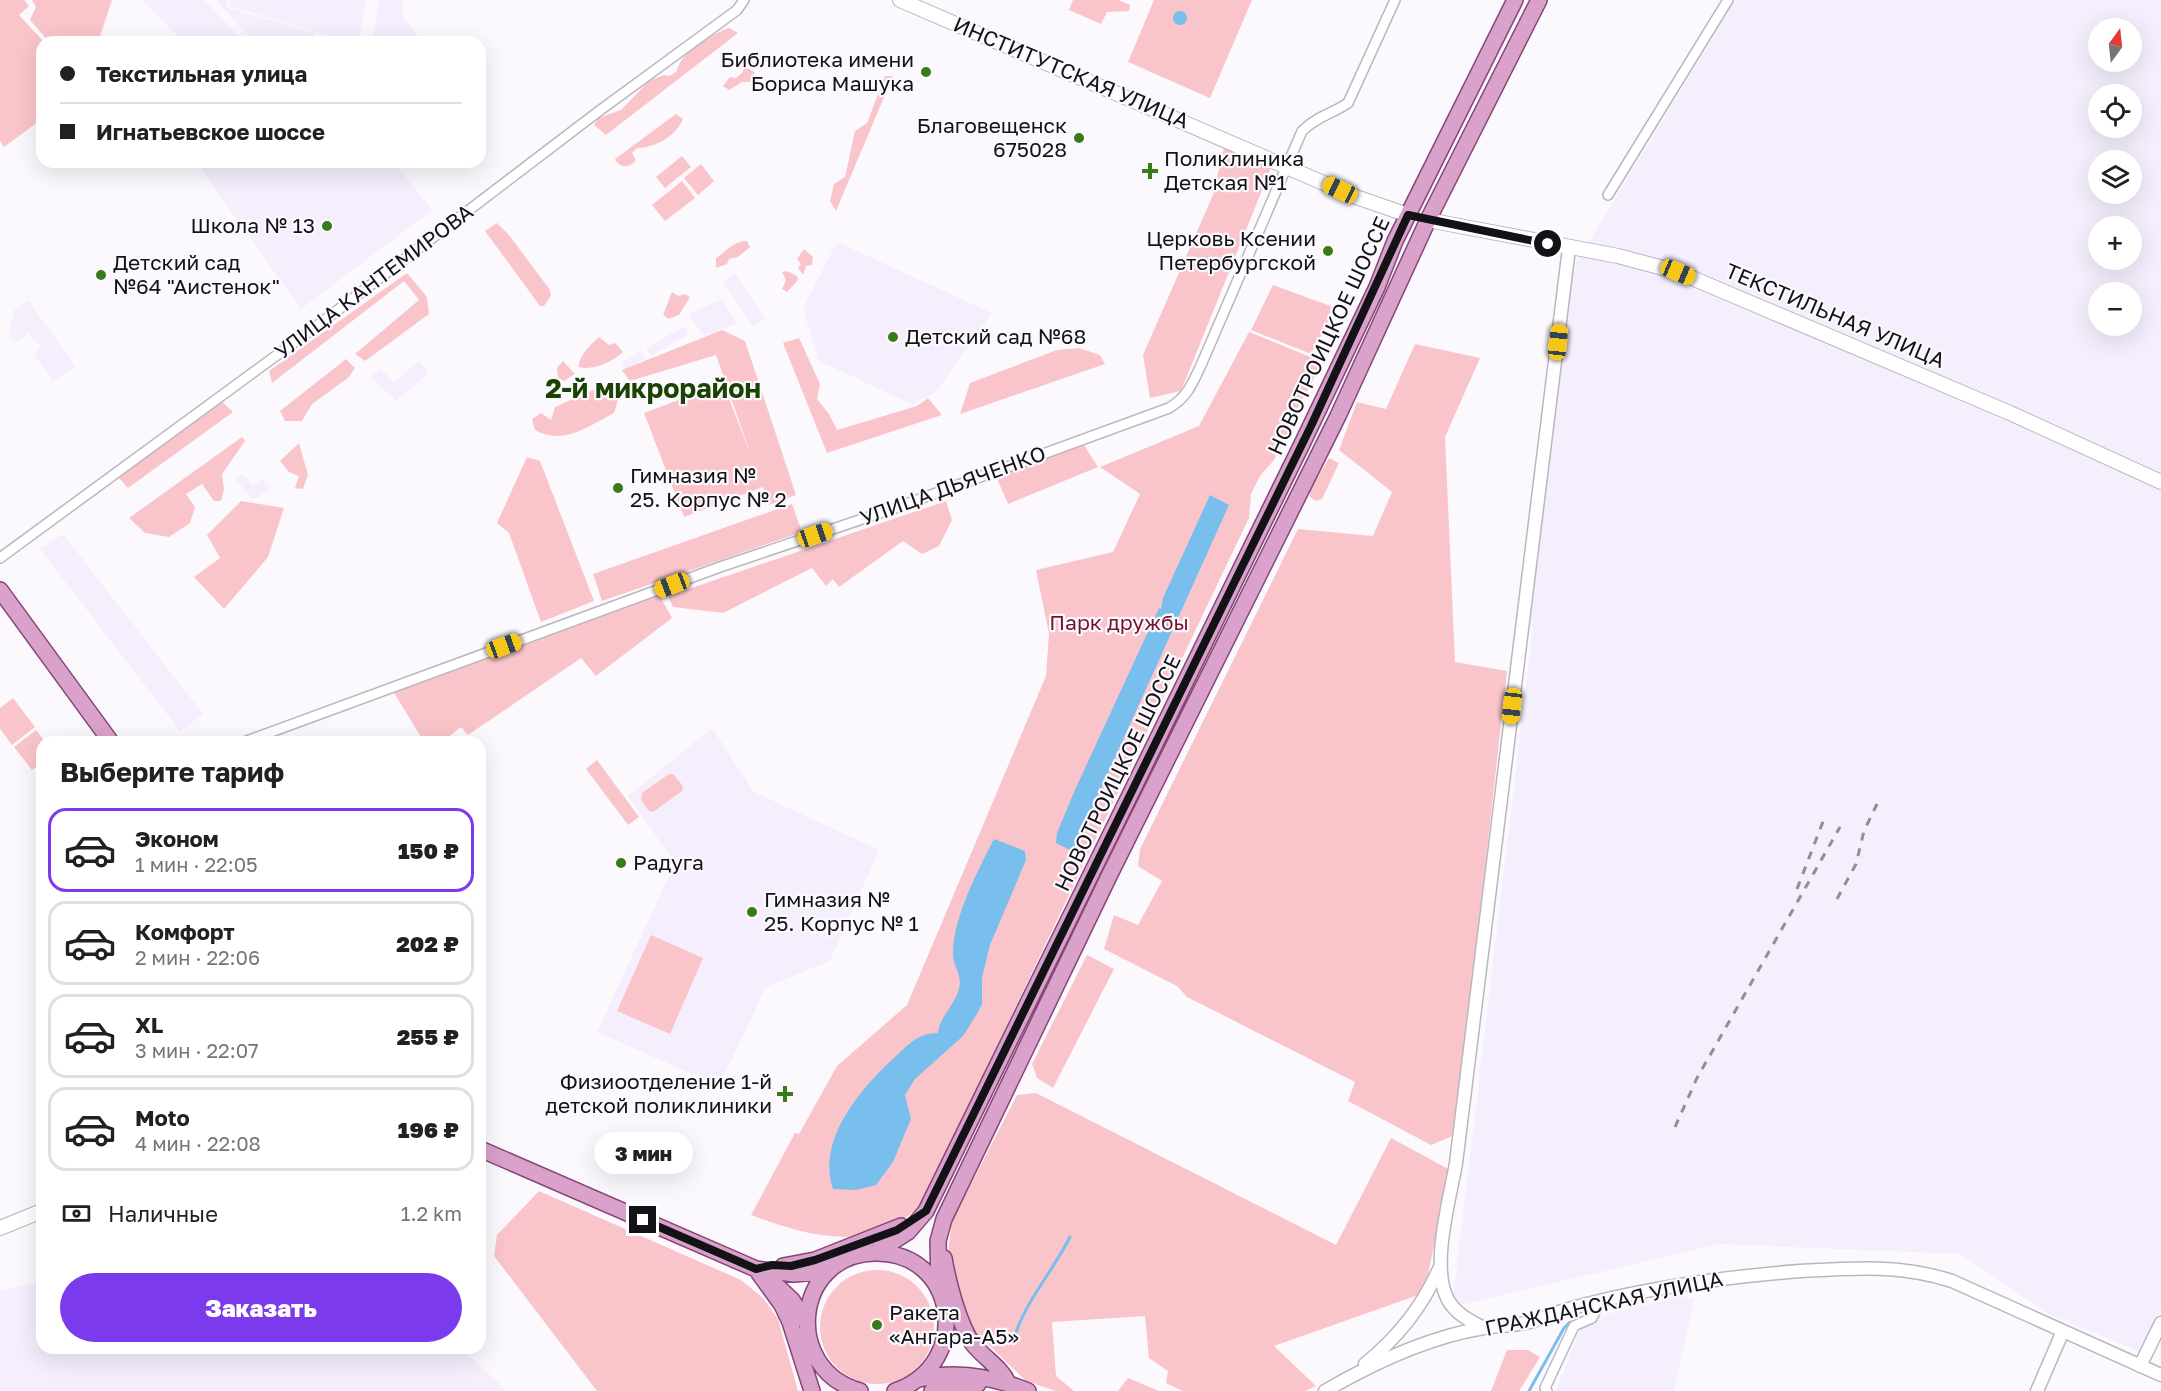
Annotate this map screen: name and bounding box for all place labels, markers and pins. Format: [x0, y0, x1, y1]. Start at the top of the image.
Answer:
place label: Библиотека имени Бориса Машука [720, 46, 914, 96]
marker: Библиотека имени Бориса Машука [919, 65, 933, 79]
place label: Благовещенск 675028 [917, 112, 1067, 162]
marker: Благовещенск 675028 [1072, 131, 1086, 145]
place label: Поликлиника Детская №1 [1164, 145, 1304, 195]
marker: Поликлиника Детская №1 [1141, 162, 1159, 180]
place label: Школа № 13 [190, 212, 315, 238]
marker: Школа № 13 [320, 219, 334, 233]
place label: Церковь Ксении Петербургской [1146, 225, 1316, 275]
marker: Церковь Ксении Петербургской [1321, 244, 1335, 258]
place label: Детский сад №64 "Аистенок" [113, 249, 280, 299]
marker: Детский сад №64 "Аистенок" [94, 268, 108, 282]
place label: Детский сад №68 [905, 323, 1086, 349]
marker: Детский сад №68 [886, 330, 900, 344]
place label: Гимназия № 25. Корпус № 2 [630, 462, 787, 512]
marker: Гимназия № 25. Корпус № 2 [611, 481, 625, 495]
place label: Радуга [633, 849, 704, 875]
marker: Радуга [614, 856, 628, 870]
place label: Гимназия № 25. Корпус № 1 [764, 886, 919, 936]
marker: Гимназия № 25. Корпус № 1 [745, 905, 759, 919]
place label: Физиоотделение 1-й детской поликлиники [545, 1068, 772, 1118]
marker: Физиоотделение 1-й детской поликлиники [776, 1085, 794, 1103]
place label: Ракета «Ангара-А5» [889, 1299, 1019, 1349]
marker: Ракета «Ангара-А5» [870, 1318, 884, 1332]

